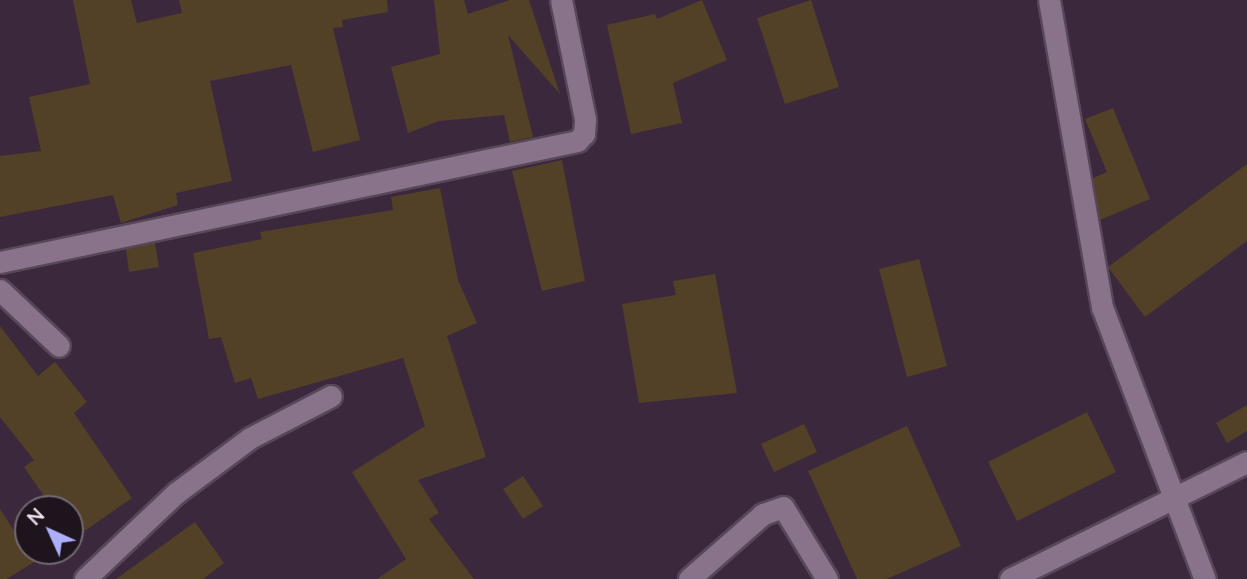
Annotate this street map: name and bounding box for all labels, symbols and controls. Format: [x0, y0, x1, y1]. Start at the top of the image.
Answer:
north arrow [14, 495, 84, 565]
text: N [22, 503, 49, 530]

